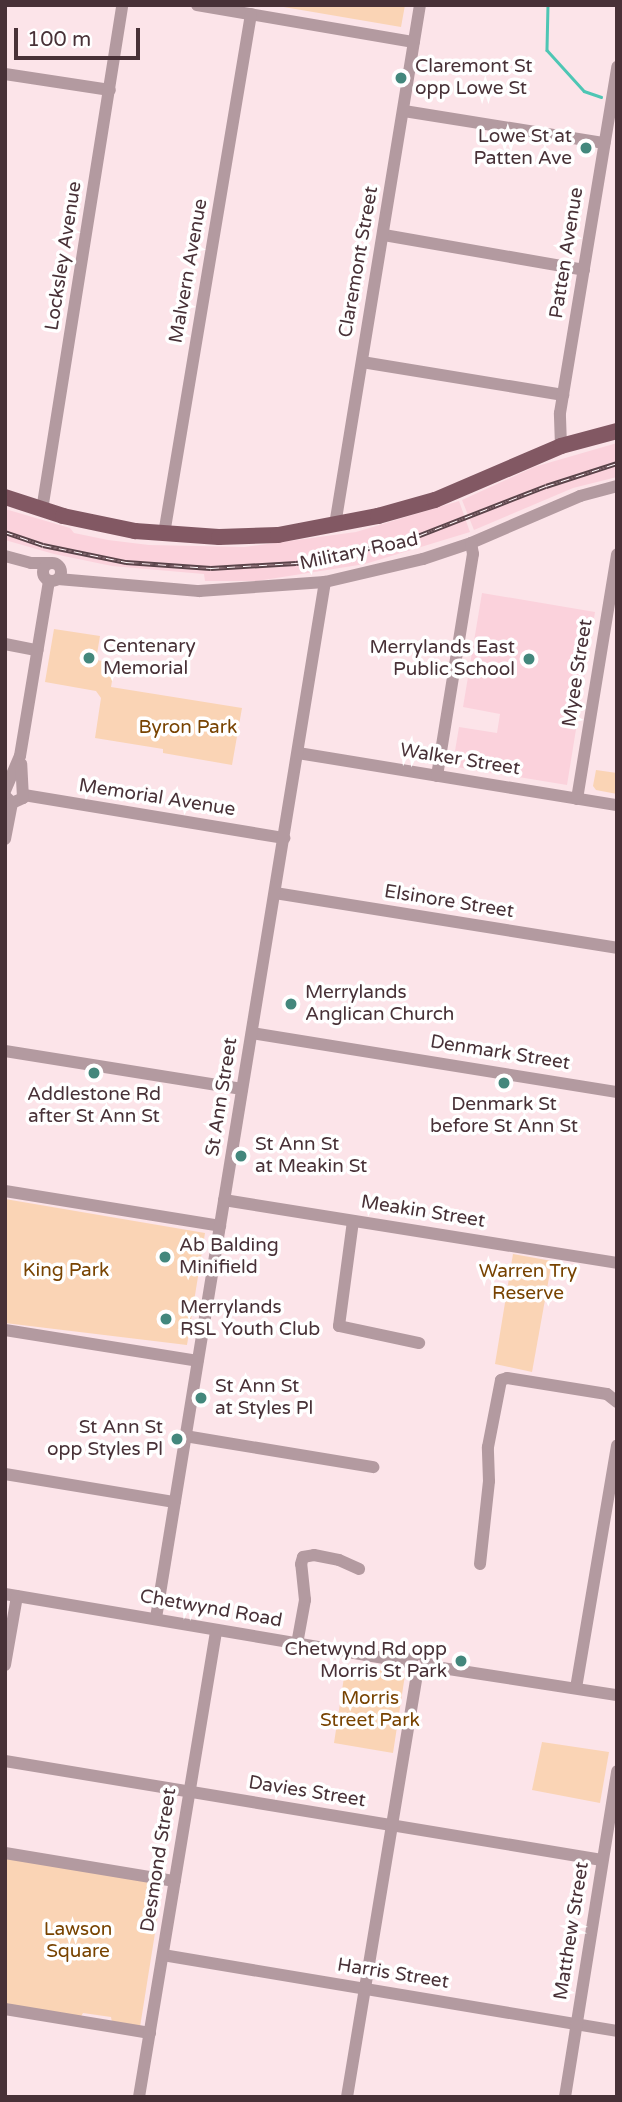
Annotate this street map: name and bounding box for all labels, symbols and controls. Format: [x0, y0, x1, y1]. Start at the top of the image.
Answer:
scale bar [18, 14, 144, 58]
text: 100 m [27, 27, 91, 52]
place label: Claremont St opp Lowe St [415, 56, 532, 100]
marker: Claremont St opp Lowe St [393, 70, 409, 86]
place label: Lowe St at Patten Ave [473, 126, 572, 170]
marker: Lowe St at Patten Ave [578, 140, 594, 156]
street label: Locksley Avenue [41, 180, 87, 332]
street label: Claremont Street [334, 185, 384, 339]
street label: Patten Avenue [545, 186, 589, 320]
street label: Malvern Avenue [165, 197, 213, 345]
street label: Military Road [298, 528, 420, 576]
street label: Myee Street [558, 617, 598, 729]
place label: Centenary Memorial [103, 636, 196, 680]
place label: Merrylands East Public School [369, 637, 515, 681]
marker: Centenary Memorial [81, 650, 97, 666]
marker: Merrylands East Public School [521, 651, 537, 667]
park label: Byron Park [139, 717, 237, 739]
street label: Walker Street [398, 739, 522, 781]
street label: Memorial Avenue [77, 774, 237, 822]
street label: Elsinore Street [383, 881, 515, 923]
place label: Merrylands Anglican Church [305, 982, 454, 1026]
marker: Merrylands Anglican Church [283, 996, 299, 1012]
street label: Denmark Street [428, 1031, 572, 1075]
street label: St Ann Street [201, 1036, 243, 1158]
marker: Addlestone Rd after St Ann St [86, 1065, 102, 1081]
marker: Denmark St before St Ann St [496, 1075, 512, 1091]
place label: Addlestone Rd after St Ann St [27, 1084, 161, 1128]
place label: Denmark St before St Ann St [430, 1094, 578, 1138]
place label: St Ann St at Meakin St [255, 1134, 367, 1178]
marker: St Ann St at Meakin St [233, 1148, 249, 1164]
street label: Meakin Street [359, 1191, 487, 1233]
place label: Ab Balding Minifield [179, 1235, 279, 1279]
marker: Ab Balding Minifield [157, 1249, 173, 1265]
park label: King Park [23, 1260, 109, 1282]
park label: Warren Try Reserve [479, 1261, 577, 1305]
place label: Merrylands RSL Youth Club [180, 1297, 320, 1341]
marker: Merrylands RSL Youth Club [158, 1311, 174, 1327]
place label: St Ann St at Styles Pl [215, 1376, 313, 1420]
marker: St Ann St at Styles Pl [193, 1390, 209, 1406]
place label: St Ann St opp Styles Pl [47, 1417, 163, 1461]
marker: St Ann St opp Styles Pl [169, 1431, 185, 1447]
street label: Chetwynd Road [138, 1585, 284, 1633]
place label: Chetwynd Rd opp Morris St Park [285, 1639, 447, 1683]
marker: Chetwynd Rd opp Morris St Park [453, 1653, 469, 1669]
park label: Morris Street Park [320, 1688, 420, 1732]
street label: Davies Street [247, 1771, 367, 1813]
street label: Desmond Street [136, 1786, 182, 1934]
street label: Matthew Street [550, 1860, 594, 2002]
park label: Lawson Square [44, 1919, 112, 1963]
street label: Harris Street [336, 1954, 450, 1994]

